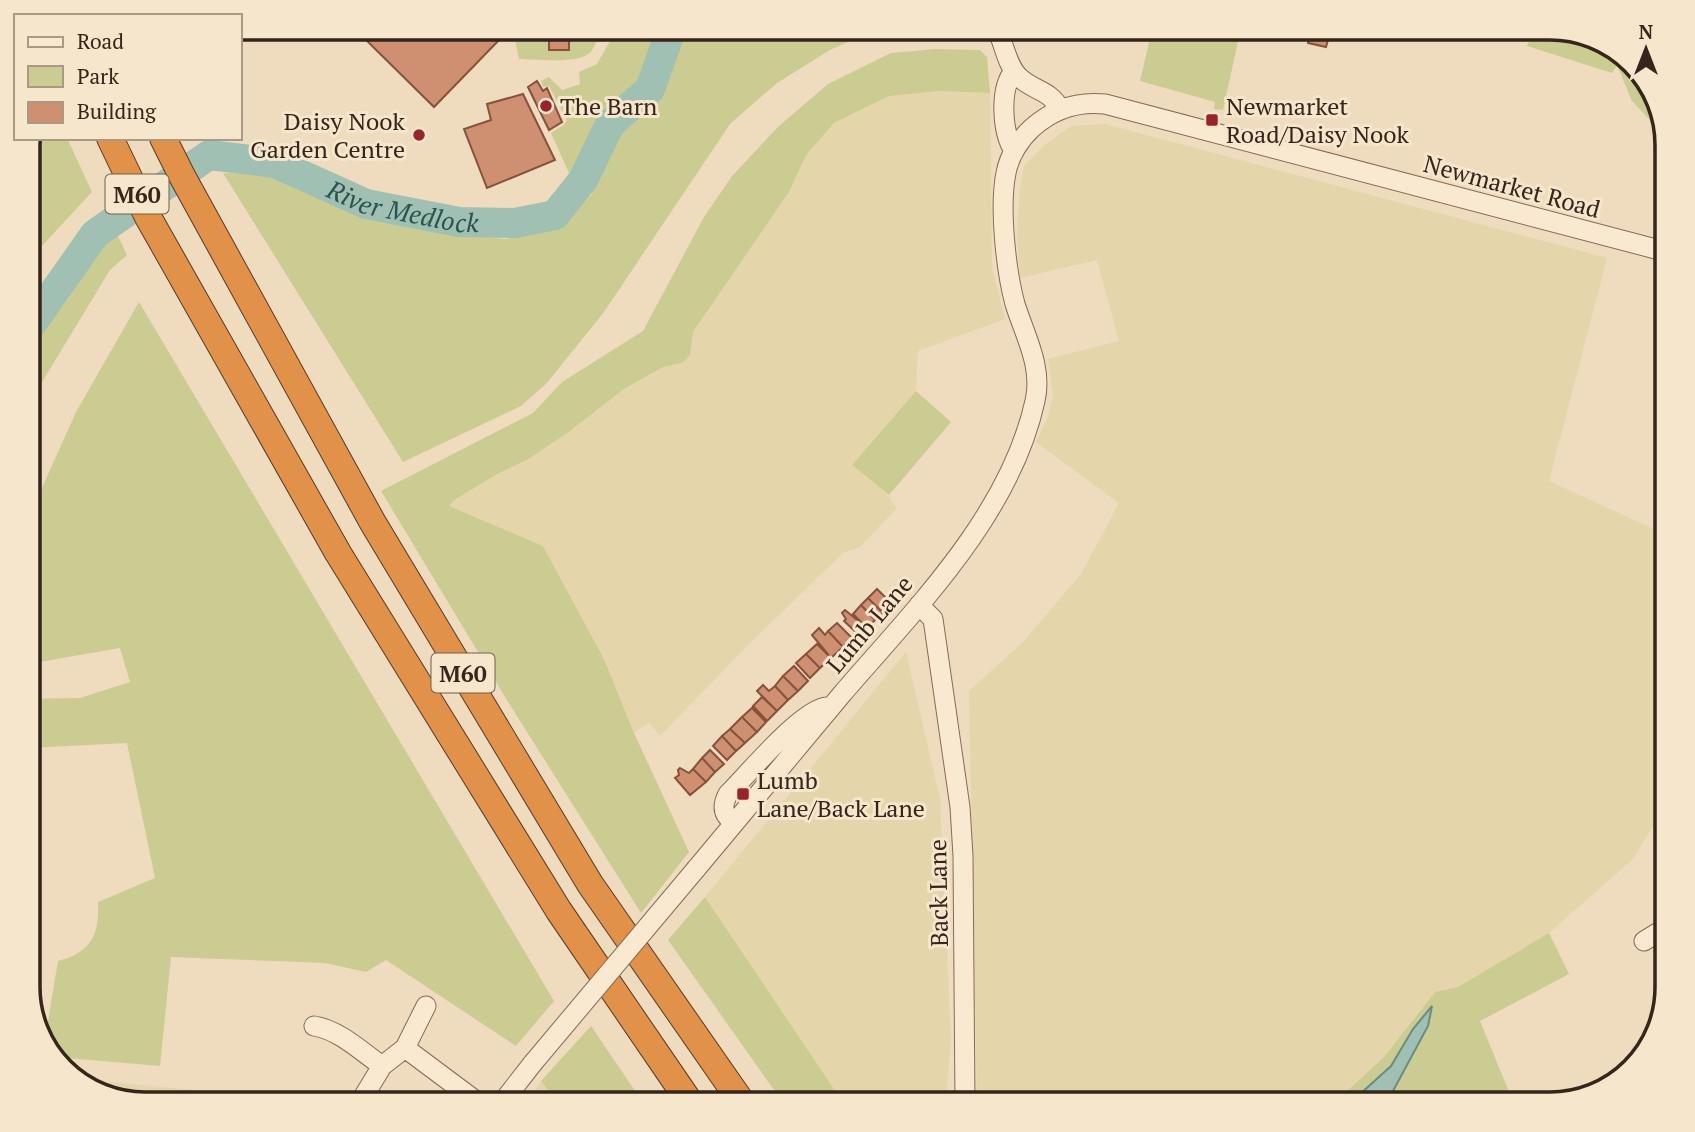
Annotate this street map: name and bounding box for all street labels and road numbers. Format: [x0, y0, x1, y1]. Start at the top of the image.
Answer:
street label: Newmarket Road [1420, 147, 1604, 225]
road number: M60 [106, 174, 168, 214]
street label: Lumb Lane [819, 568, 919, 680]
road number: M60 [432, 653, 494, 692]
street label: Back Lane [921, 839, 955, 947]

